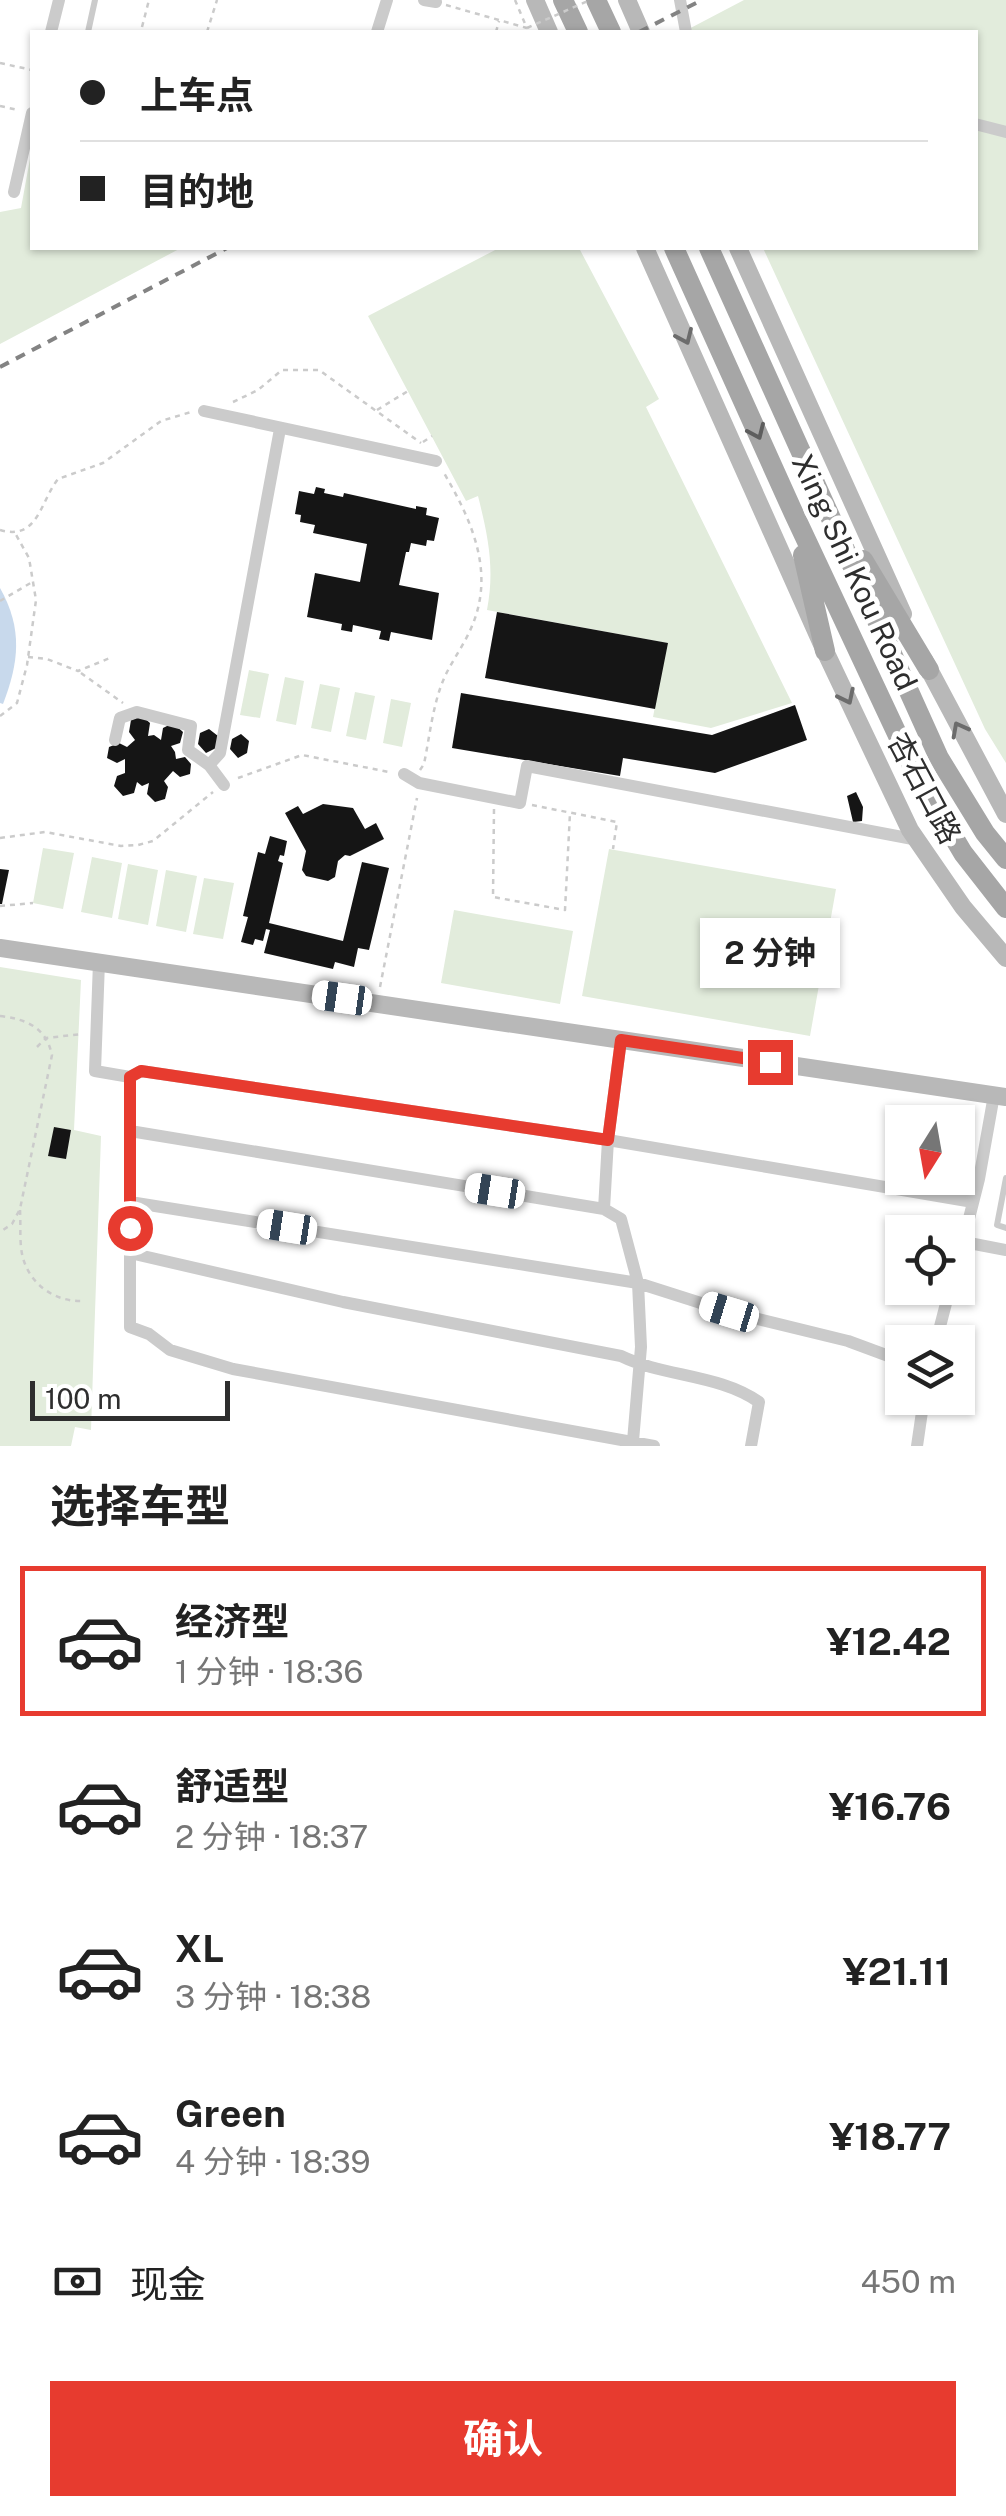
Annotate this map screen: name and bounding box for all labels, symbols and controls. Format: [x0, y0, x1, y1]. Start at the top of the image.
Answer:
text: 上车点 [140, 73, 254, 118]
text: 目的地 [140, 169, 254, 214]
one-way arrow [672, 327, 692, 345]
one-way arrow [745, 422, 765, 440]
street label: Xing Shi Kou Road [785, 448, 925, 696]
one-way arrow [834, 687, 854, 705]
one-way arrow [952, 721, 971, 739]
street label: 杏石口路 [881, 727, 969, 849]
callout: 2 分钟 [700, 917, 840, 987]
text: 2 分钟 [724, 934, 816, 971]
car [310, 979, 374, 1017]
route end [748, 1040, 793, 1085]
north arrow [885, 1105, 975, 1195]
map controls [885, 1105, 975, 1415]
car [463, 1171, 527, 1211]
route start [108, 1206, 153, 1251]
car [255, 1207, 319, 1247]
button: locate [885, 1215, 975, 1305]
car [696, 1289, 762, 1335]
button: layers [885, 1325, 975, 1415]
scale bar [30, 1376, 230, 1420]
text: 100 m [45, 1382, 122, 1415]
text: 选择车型 [50, 1479, 230, 1532]
icon: car [55, 1596, 145, 1686]
text: 经济型 [175, 1599, 289, 1644]
text: ¥12.42 [826, 1619, 951, 1664]
text: 1 分钟 · 18:36 [175, 1653, 363, 1690]
icon: car [55, 1761, 145, 1851]
text: 舒适型 [175, 1764, 289, 1809]
text: ¥16.76 [829, 1784, 951, 1829]
text: 2 分钟 · 18:37 [175, 1818, 368, 1855]
icon: car [55, 1926, 145, 2016]
text: XL [175, 1926, 224, 1971]
text: ¥21.11 [843, 1949, 951, 1994]
text: 3 分钟 · 18:38 [175, 1978, 371, 2015]
icon: car [55, 2091, 145, 2181]
text: Green [175, 2091, 286, 2136]
text: ¥18.77 [829, 2114, 951, 2159]
text: 4 分钟 · 18:39 [175, 2143, 370, 2180]
icon: cash [50, 2254, 105, 2309]
text: 现金 [130, 2262, 206, 2307]
text: 450 m [861, 2263, 956, 2300]
button: 确认 [50, 2381, 956, 2496]

